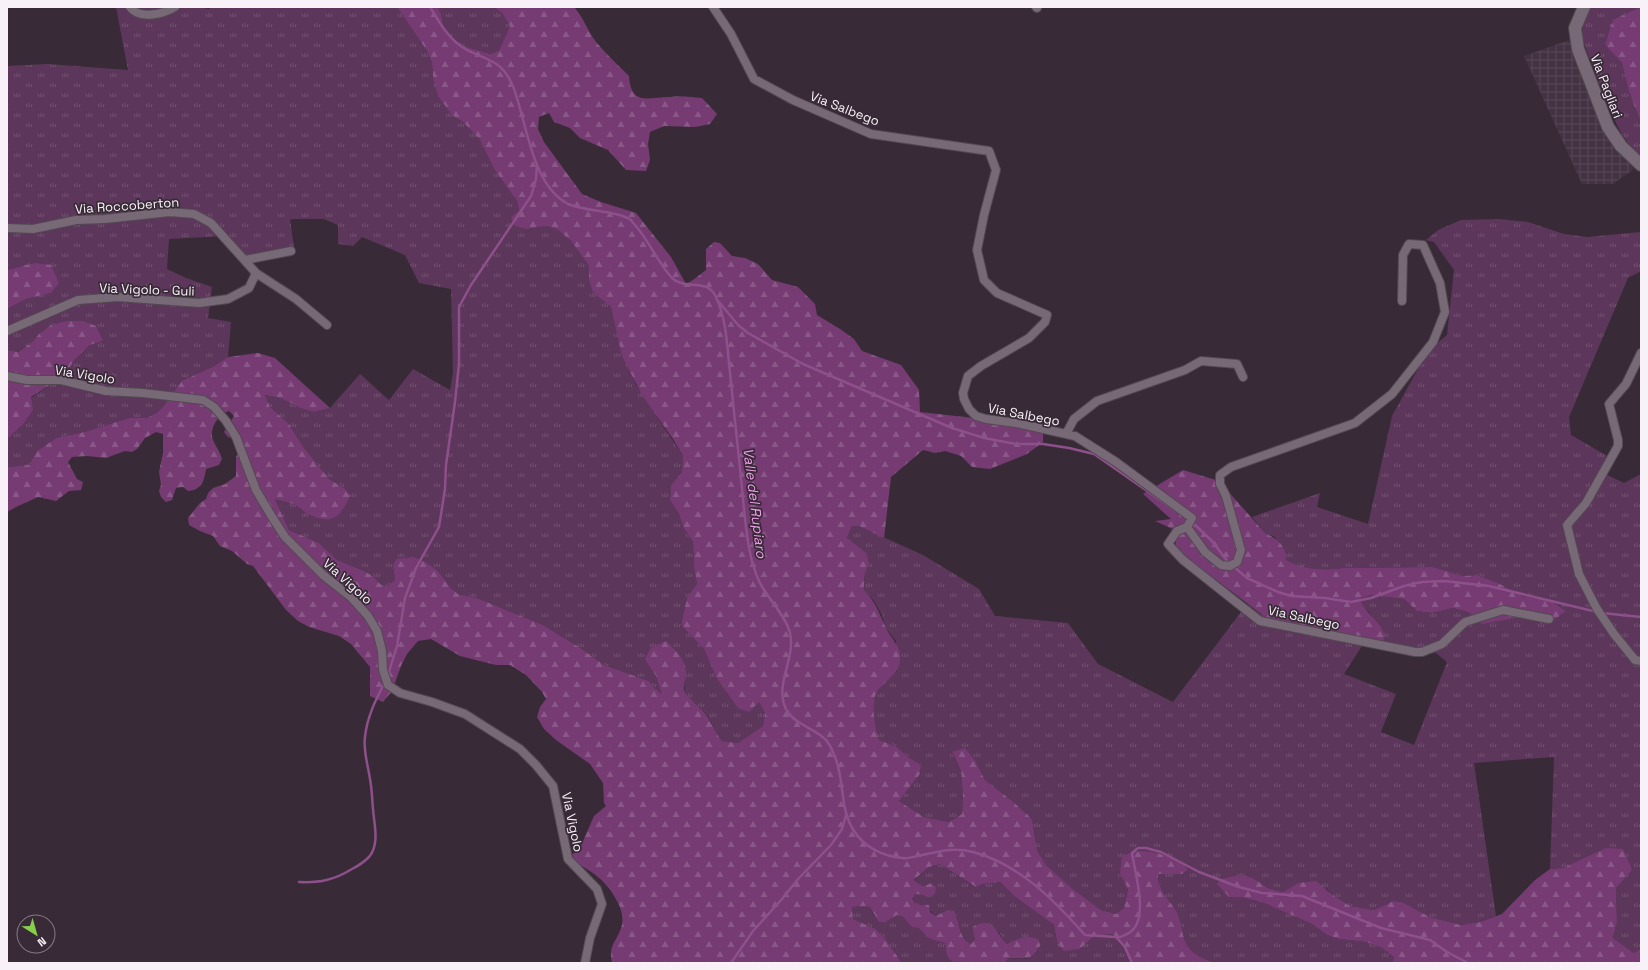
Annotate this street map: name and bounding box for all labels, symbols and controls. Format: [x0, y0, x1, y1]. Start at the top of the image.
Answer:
street label: Via Pagliari [1587, 52, 1627, 121]
street label: Via Salbego [808, 87, 882, 130]
street label: Via Roccoberton [74, 193, 180, 218]
street label: Via Vigolo - Guli [99, 279, 195, 300]
street label: Via Vigolo [54, 361, 116, 388]
street label: Via Salbego [986, 399, 1061, 430]
water label: Valle del Rupiaro [739, 447, 771, 559]
street label: Via Vigolo [319, 555, 376, 608]
street label: Via Salbego [1266, 602, 1341, 633]
street label: Via Vigolo [558, 791, 587, 854]
north arrow [16, 914, 56, 954]
text: N [35, 934, 49, 950]

